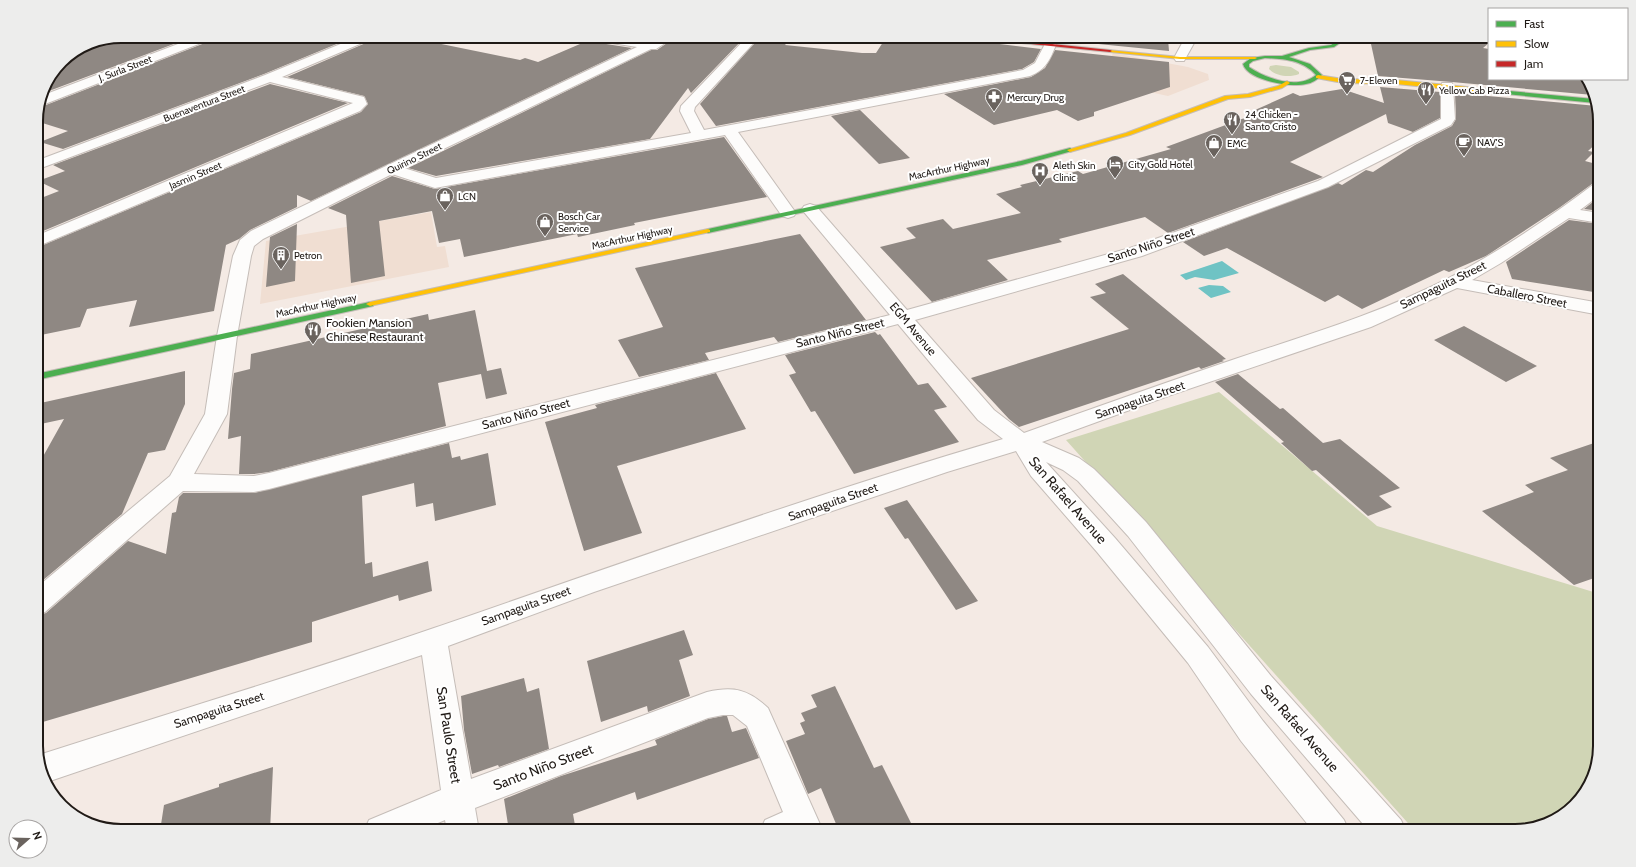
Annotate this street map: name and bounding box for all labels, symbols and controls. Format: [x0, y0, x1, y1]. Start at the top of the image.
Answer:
legend [1488, 8, 1628, 80]
text: Fast [1524, 16, 1544, 31]
text: Slow [1524, 36, 1549, 51]
street label: J. Surla Street [96, 52, 154, 85]
text: Jam [1523, 56, 1543, 71]
supermarket icon: 7-Eleven [1337, 70, 1357, 95]
place label: 7-Eleven [1360, 74, 1398, 87]
restaurant icon: Yellow Cab Pizza [1416, 80, 1436, 105]
street label: Buenaventura Street [162, 82, 247, 125]
place label: Yellow Cab Pizza [1438, 84, 1510, 97]
pharmacy icon: Mercury Drug [984, 87, 1004, 112]
place label: Mercury Drug [1007, 91, 1065, 104]
place label: 24 Chicken - Santo Cristo [1245, 108, 1298, 133]
restaurant icon: 24 Chicken - Santo Cristo [1222, 110, 1242, 135]
cafe icon: NAV'S [1454, 132, 1474, 157]
shop icon: EMC [1204, 133, 1224, 158]
place label: NAV'S [1477, 136, 1504, 149]
place label: EMC [1227, 137, 1247, 150]
street label: Quirino Street [385, 139, 444, 177]
street label: MacArthur Highway [907, 154, 991, 183]
hotel icon: City Gold Hotel [1105, 154, 1125, 179]
street label: Jasmin Street [166, 158, 224, 193]
place label: City Gold Hotel [1128, 158, 1193, 171]
place label: Aleth Skin Clinic [1053, 159, 1096, 184]
hospital icon: Aleth Skin Clinic [1030, 161, 1050, 186]
shop icon: LCN [435, 186, 455, 211]
place label: LCN [458, 190, 476, 203]
place label: Bosch Car Service [558, 210, 601, 235]
shop icon: Bosch Car Service [535, 212, 555, 237]
street label: MacArthur Highway [590, 223, 674, 252]
street label: Santo Niño Street [1106, 223, 1196, 266]
building icon: Petron [271, 245, 291, 270]
place label: Petron [294, 249, 323, 262]
street label: Sampaguita Street [1397, 257, 1488, 312]
street label: Caballero Street [1486, 280, 1568, 311]
street label: MacArthur Highway [274, 291, 358, 320]
street label: EGM Avenue [887, 299, 940, 358]
street label: Santo Niño Street [794, 314, 886, 351]
place label: Fookien Mansion Chinese Restaurant [326, 315, 423, 344]
restaurant icon: Fookien Mansion Chinese Restaurant [303, 320, 323, 345]
street label: Sampaguita Street [1093, 377, 1187, 422]
street label: Santo Niño Street [480, 395, 571, 432]
street label: San Rafael Avenue [1025, 453, 1111, 547]
street label: Sampaguita Street [786, 479, 880, 524]
street label: Sampaguita Street [479, 582, 573, 629]
street label: San Rafael Avenue [1257, 681, 1343, 775]
street label: San Paulo Street [432, 685, 466, 785]
street label: Sampaguita Street [172, 688, 266, 731]
street label: Santo Niño Street [491, 740, 596, 794]
north arrow [8, 819, 48, 859]
text: N [29, 830, 45, 842]

